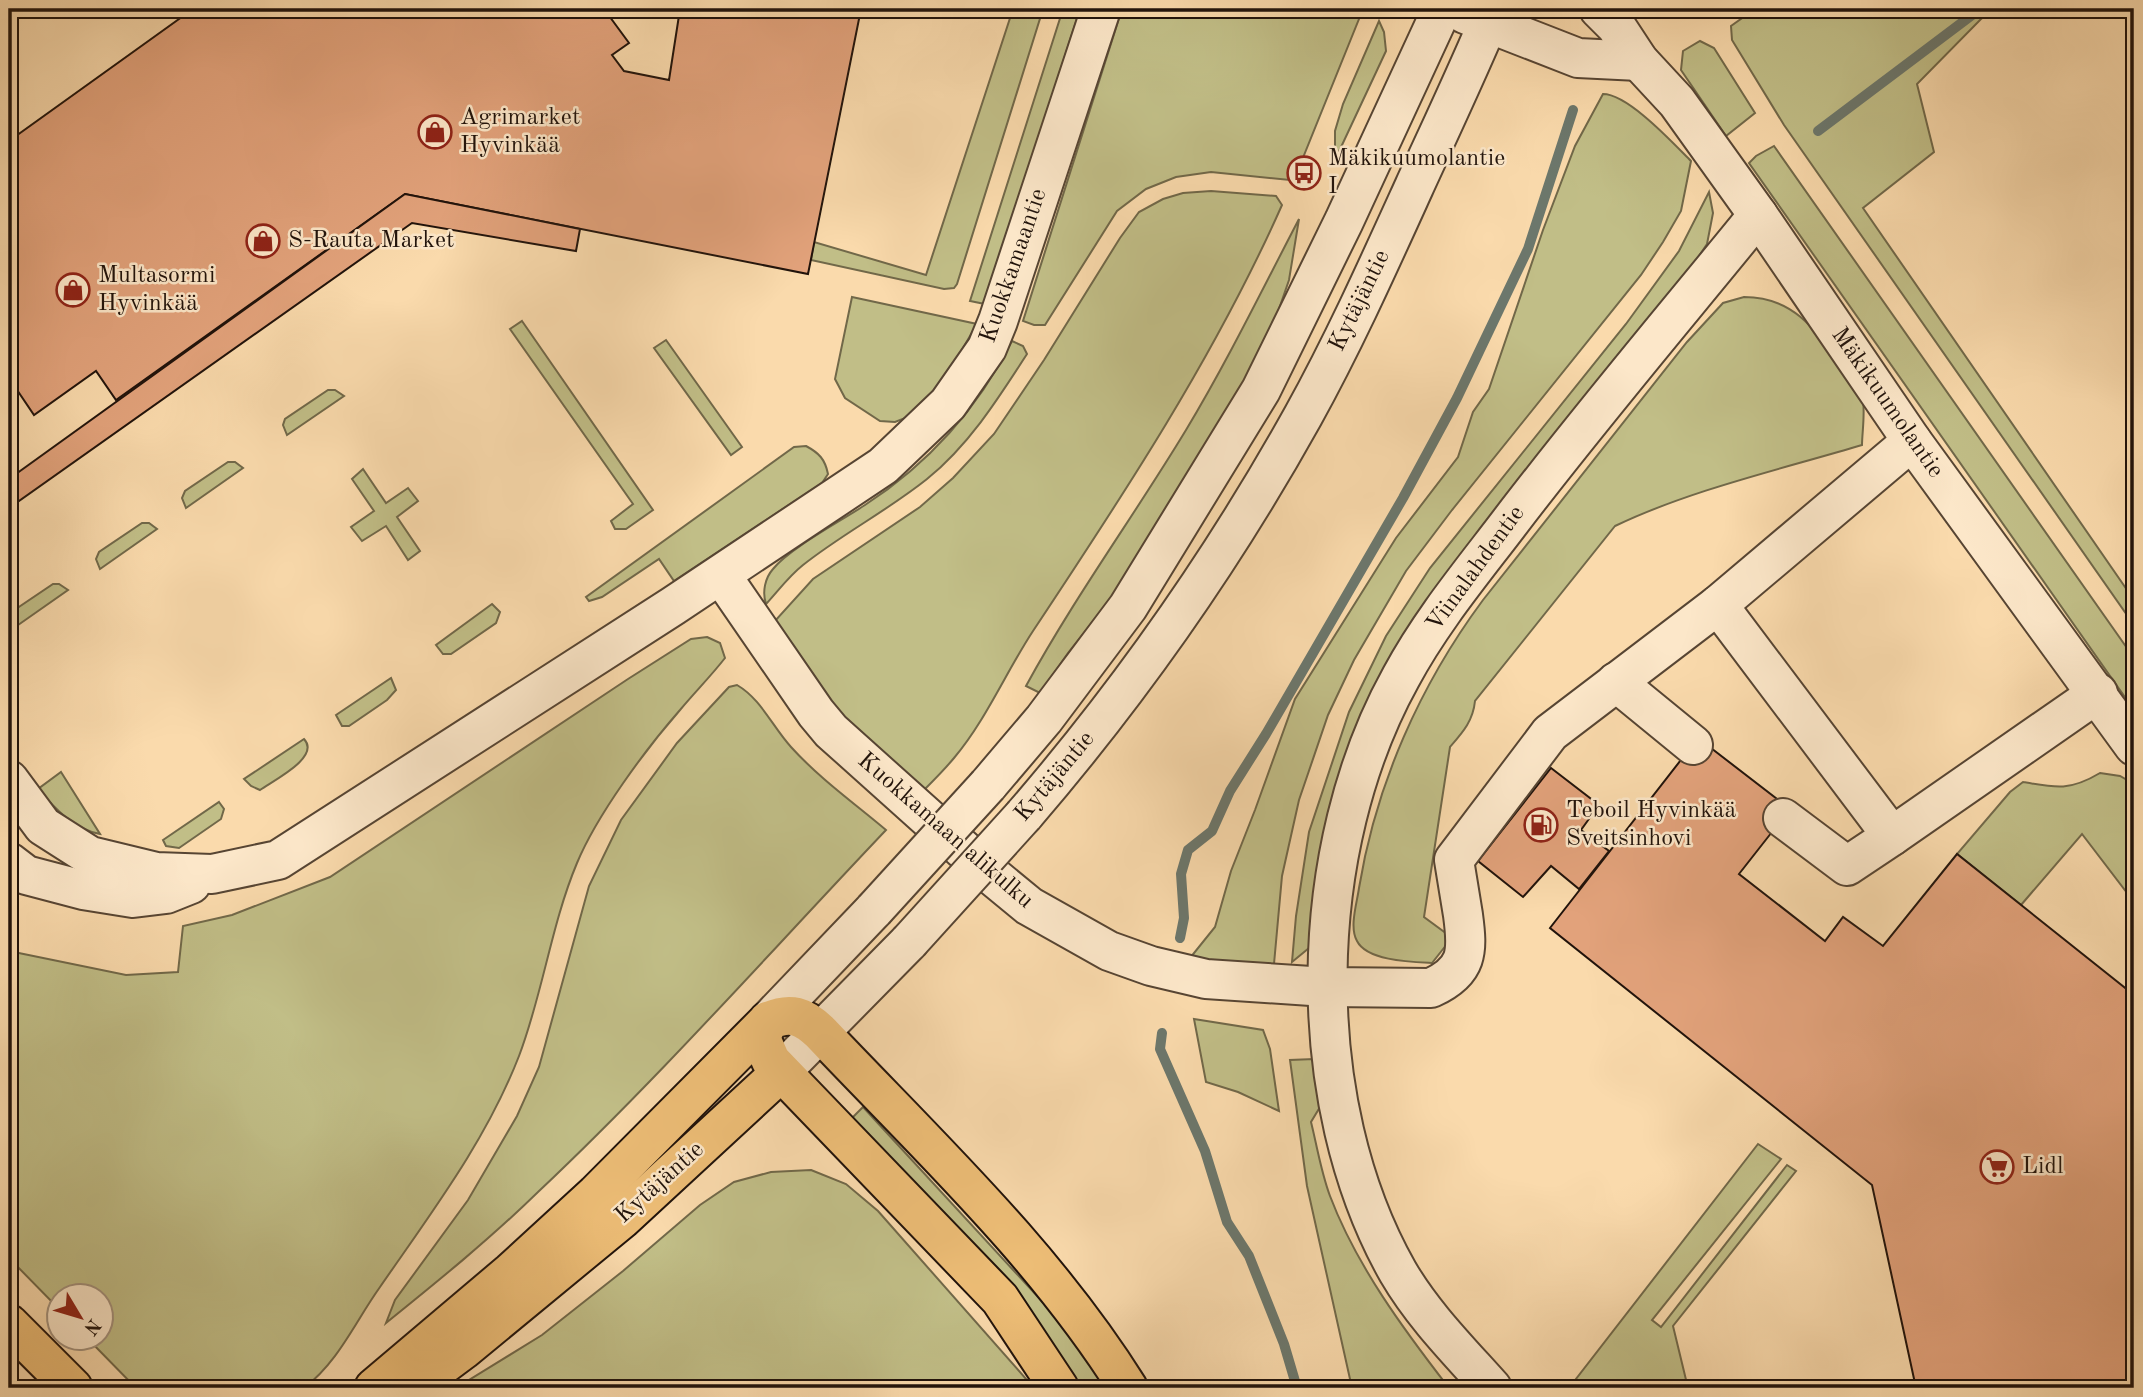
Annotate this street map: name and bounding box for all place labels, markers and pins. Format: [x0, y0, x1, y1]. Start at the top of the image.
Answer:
place label: Agrimarket Hyvinkää [460, 106, 580, 158]
shop icon: Agrimarket Hyvinkää [416, 113, 454, 151]
place label: Mäkikuumolantie I [1328, 147, 1505, 199]
bus stop icon: Mäkikuumolantie I [1285, 154, 1323, 192]
shop icon: S-Rauta Market [244, 222, 282, 260]
place label: S-Rauta Market [288, 229, 454, 253]
place label: Multasormi Hyvinkää [98, 264, 215, 316]
shop icon: Multasormi Hyvinkää [54, 271, 92, 309]
place label: Teboil Hyvinkää Sveitsinhovi [1566, 799, 1737, 851]
fuel station icon: Teboil Hyvinkää Sveitsinhovi [1522, 806, 1560, 844]
supermarket icon: Lidl [1978, 1148, 2016, 1186]
place label: Lidl [2022, 1155, 2064, 1179]

